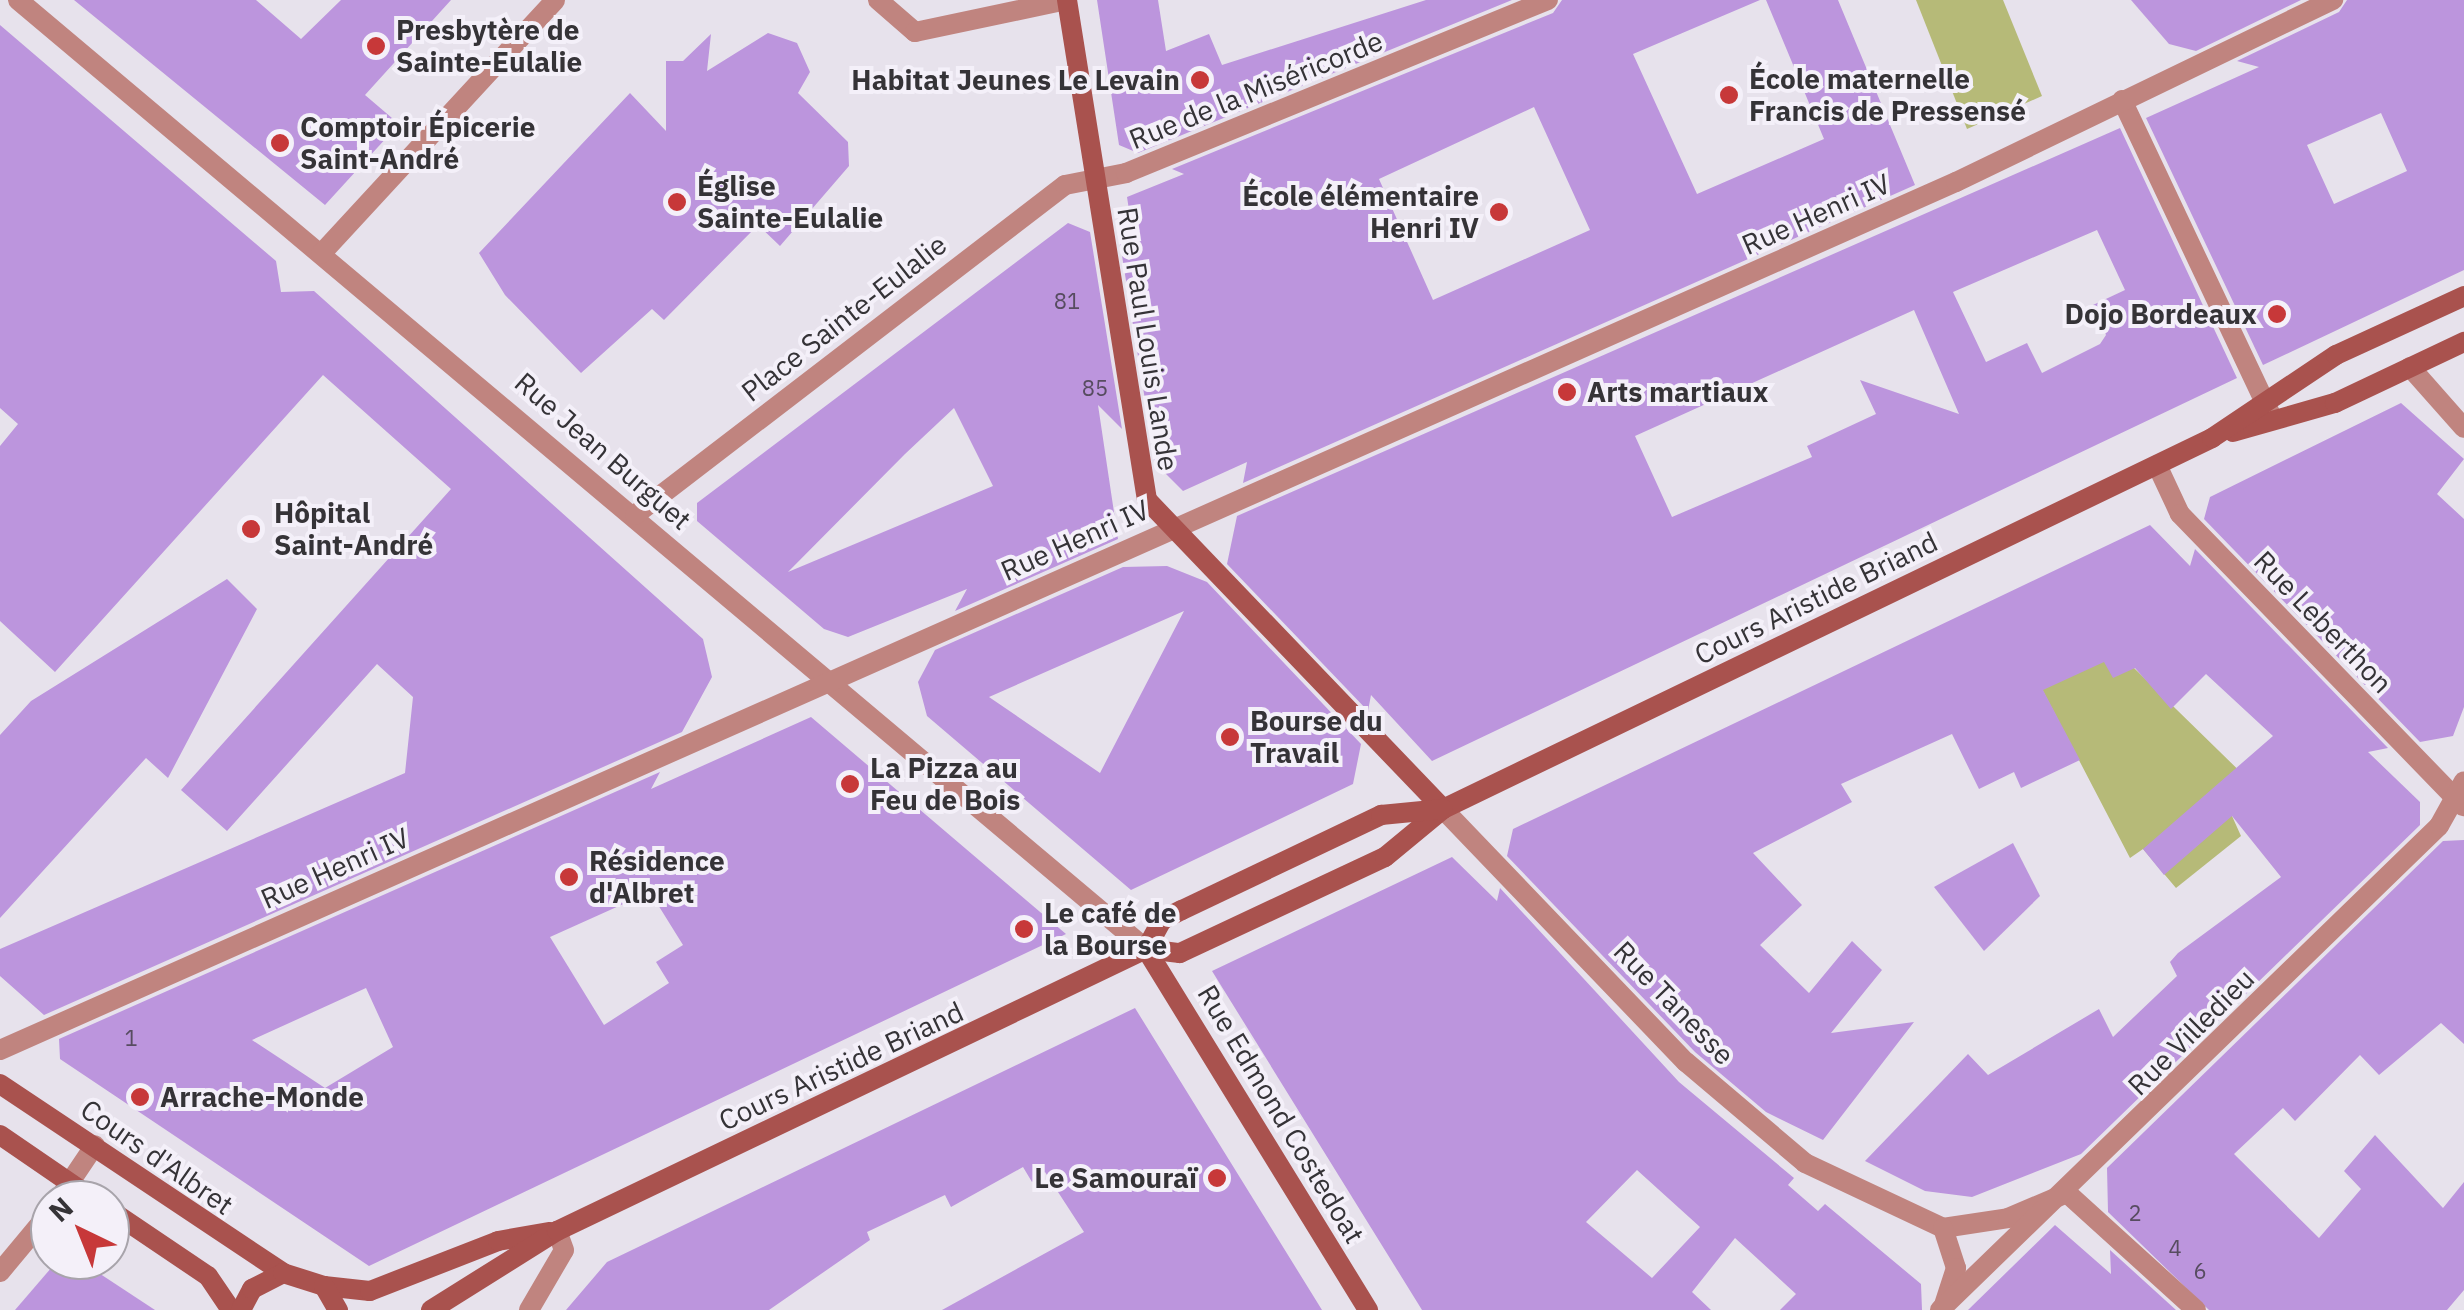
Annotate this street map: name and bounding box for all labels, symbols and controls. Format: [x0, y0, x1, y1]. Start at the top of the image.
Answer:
place label: Presbytère de Sainte-Eulalie [396, 13, 582, 79]
street label: Rue de la Miséricorde [1124, 24, 1388, 156]
marker: Presbytère de Sainte-Eulalie [365, 35, 387, 57]
place label: École maternelle Francis de Pressensé [1749, 62, 2026, 128]
place label: Habitat Jeunes Le Levain [851, 63, 1180, 97]
marker: Habitat Jeunes Le Levain [1189, 69, 1211, 91]
marker: École maternelle Francis de Pressensé [1718, 84, 1740, 106]
place label: Comptoir Épicerie Saint-André [300, 110, 535, 176]
marker: Comptoir Épicerie Saint-André [269, 132, 291, 154]
street label: Rue Henri IV [1737, 166, 1895, 262]
place label: Église Sainte-Eulalie [697, 169, 883, 235]
place label: École élémentaire Henri IV [1242, 179, 1479, 245]
marker: Église Sainte-Eulalie [666, 191, 688, 213]
marker: École élémentaire Henri IV [1488, 201, 1510, 223]
street label: Rue Paul Louis Lande [1111, 205, 1185, 473]
street label: Place Sainte-Eulalie [735, 228, 953, 408]
house number: 81 [1054, 288, 1080, 314]
place label: Dojo Bordeaux [2065, 297, 2257, 331]
marker: Dojo Bordeaux [2266, 303, 2288, 325]
street label: Rue Jean Burguet [508, 365, 698, 537]
house number: 85 [1082, 375, 1108, 401]
place label: Arts martiaux [1587, 375, 1768, 409]
marker: Arts martiaux [1556, 381, 1578, 403]
street label: Rue Henri IV [996, 492, 1154, 588]
place label: Hôpital Saint-André [274, 496, 433, 562]
marker: Hôpital Saint-André [238, 516, 264, 542]
street label: Cours Aristide Briand [1689, 525, 1943, 671]
street label: Rue Leberthon [2247, 544, 2399, 700]
place label: Bourse du Travail [1250, 704, 1383, 770]
marker: Bourse du Travail [1219, 726, 1241, 748]
place label: La Pizza au Feu de Bois [870, 751, 1020, 817]
marker: La Pizza au Feu de Bois [839, 773, 861, 795]
street label: Rue Henri IV [256, 820, 414, 916]
place label: Résidence d'Albret [589, 844, 725, 910]
marker: Résidence d'Albret [558, 866, 580, 888]
place label: Le café de la Bourse [1044, 896, 1176, 962]
marker: Le café de la Bourse [1013, 918, 1035, 940]
street label: Rue Tanesse [1607, 934, 1741, 1072]
street label: Rue Villedieu [2121, 962, 2261, 1102]
street label: Rue Edmond Costedoat [1191, 979, 1371, 1249]
street label: Cours Aristide Briand [713, 995, 969, 1137]
house number: 1 [124, 1025, 138, 1051]
place label: Arrache-Monde [160, 1080, 364, 1114]
marker: Arrache-Monde [129, 1086, 151, 1108]
street label: Cours d'Albret [74, 1092, 240, 1222]
place label: Le Samouraï [1034, 1161, 1197, 1195]
marker: Le Samouraï [1206, 1167, 1228, 1189]
north arrow [30, 1180, 130, 1280]
text: N [41, 1189, 81, 1230]
house number: 2 [2128, 1200, 2142, 1226]
house number: 4 [2168, 1235, 2182, 1261]
house number: 6 [2193, 1258, 2207, 1284]

